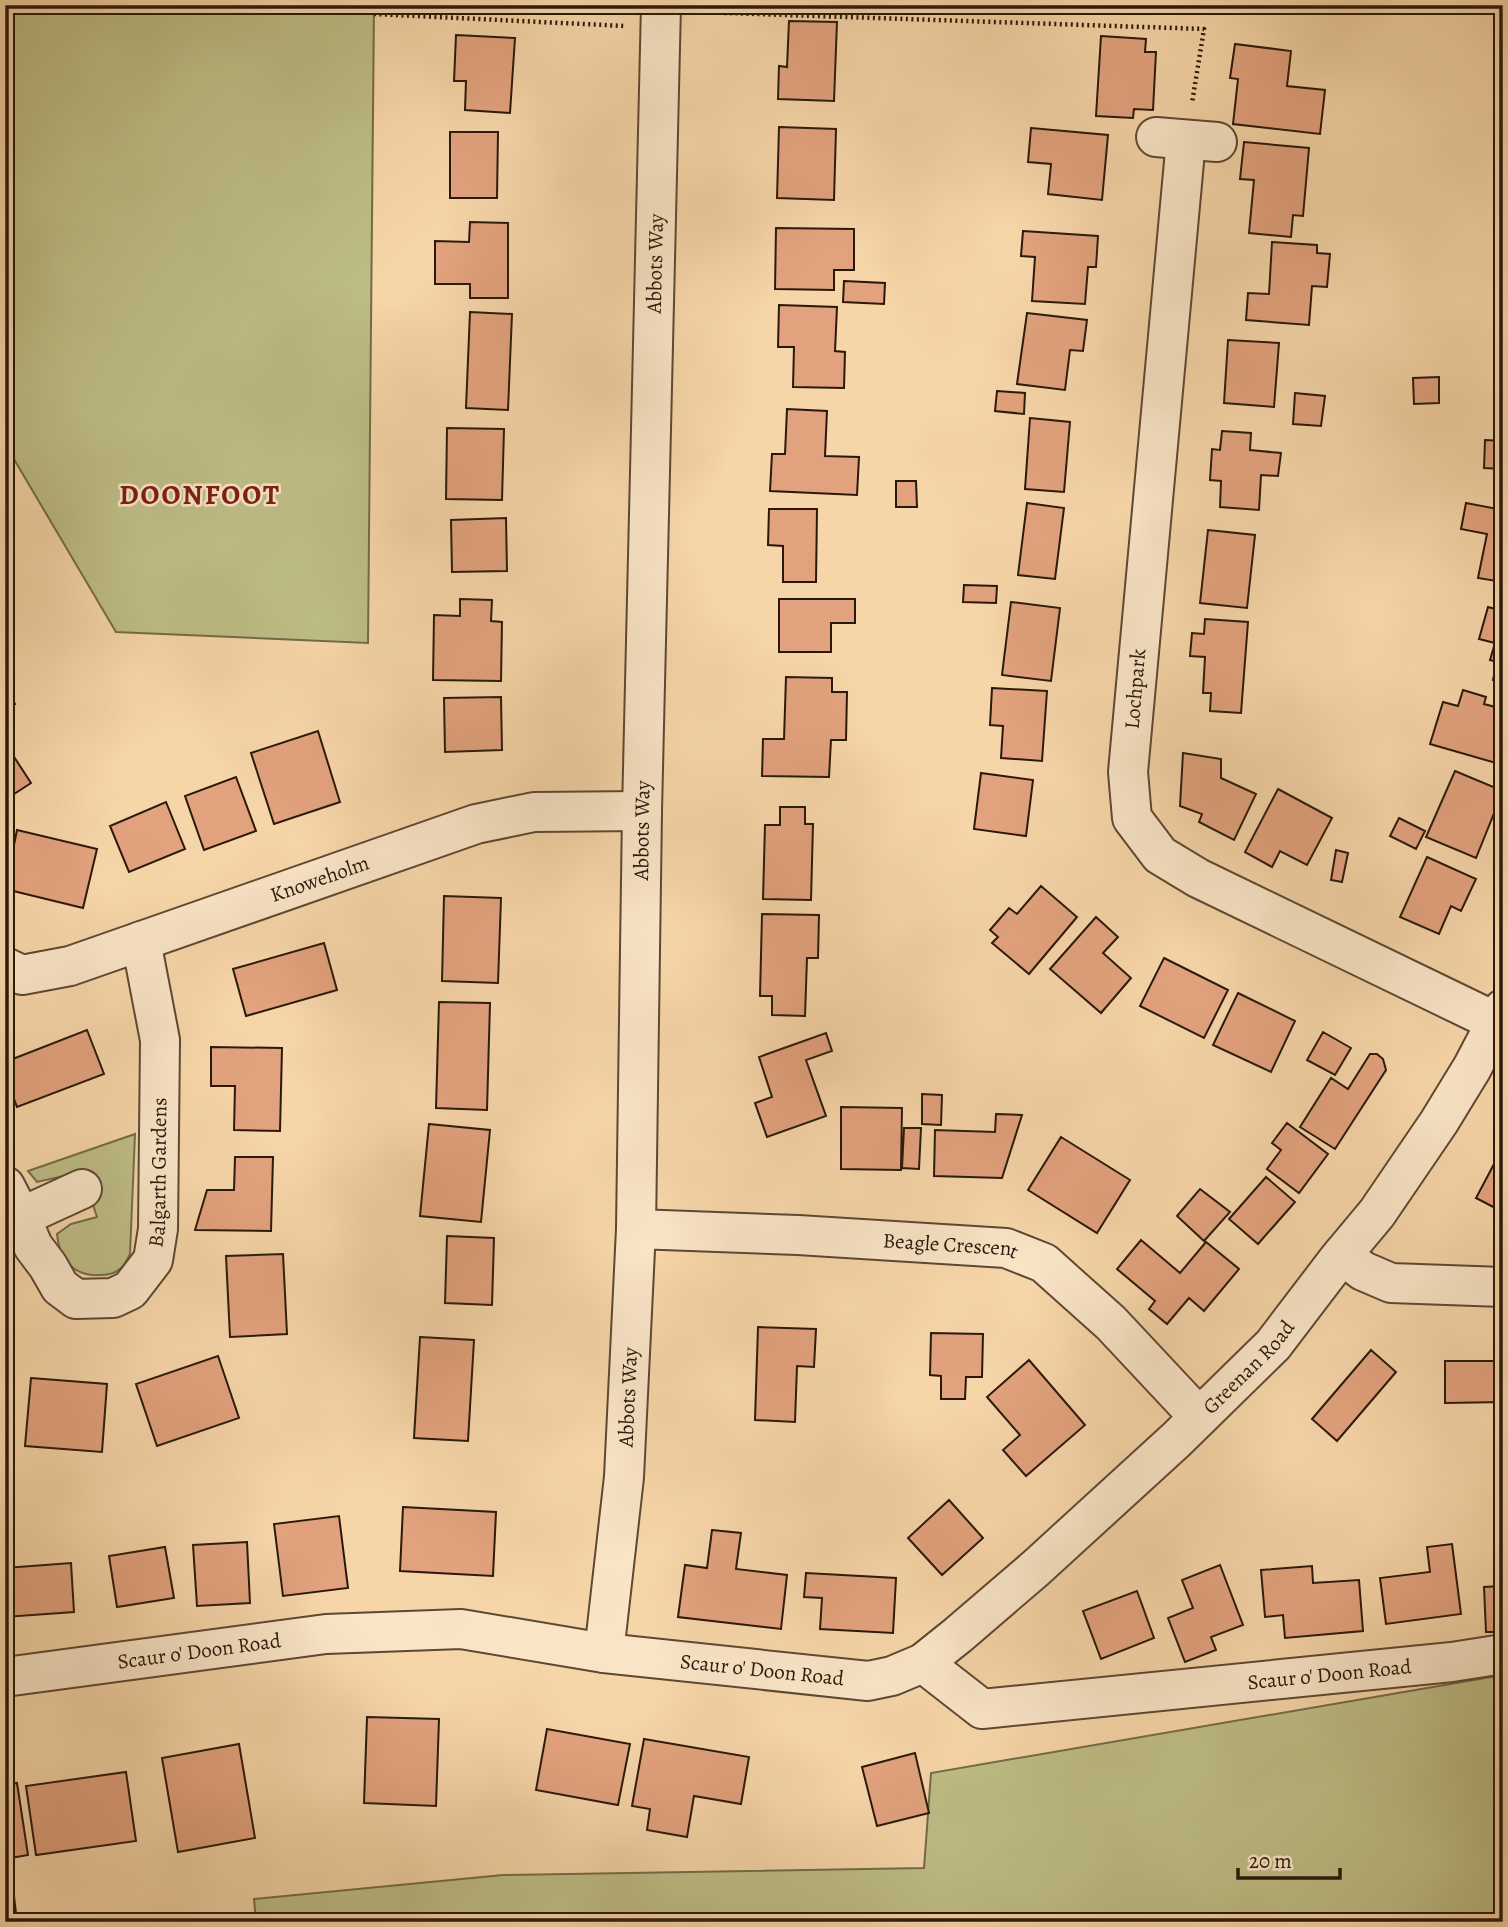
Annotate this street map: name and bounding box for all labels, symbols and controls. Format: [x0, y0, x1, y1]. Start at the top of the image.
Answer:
street label: Abbots Way [640, 213, 670, 315]
district label: DOONFOOT [119, 476, 281, 514]
street label: Lochpark [1118, 647, 1153, 730]
street label: Abbots Way [627, 780, 657, 882]
street label: Knoweholm [266, 848, 373, 909]
street label: Balgarth Gardens [141, 1097, 173, 1249]
street label: Beagle Crescent [882, 1226, 1023, 1266]
street label: Greenan Road [1197, 1314, 1301, 1420]
street label: Abbots Way [611, 1346, 644, 1449]
street label: Scaur o' Doon Road [116, 1626, 283, 1676]
street label: Scaur o' Doon Road [679, 1647, 846, 1692]
street label: Scaur o' Doon Road [1246, 1652, 1413, 1696]
scale bar [1238, 1836, 1340, 1880]
text: 20 m [1249, 1847, 1292, 1875]

